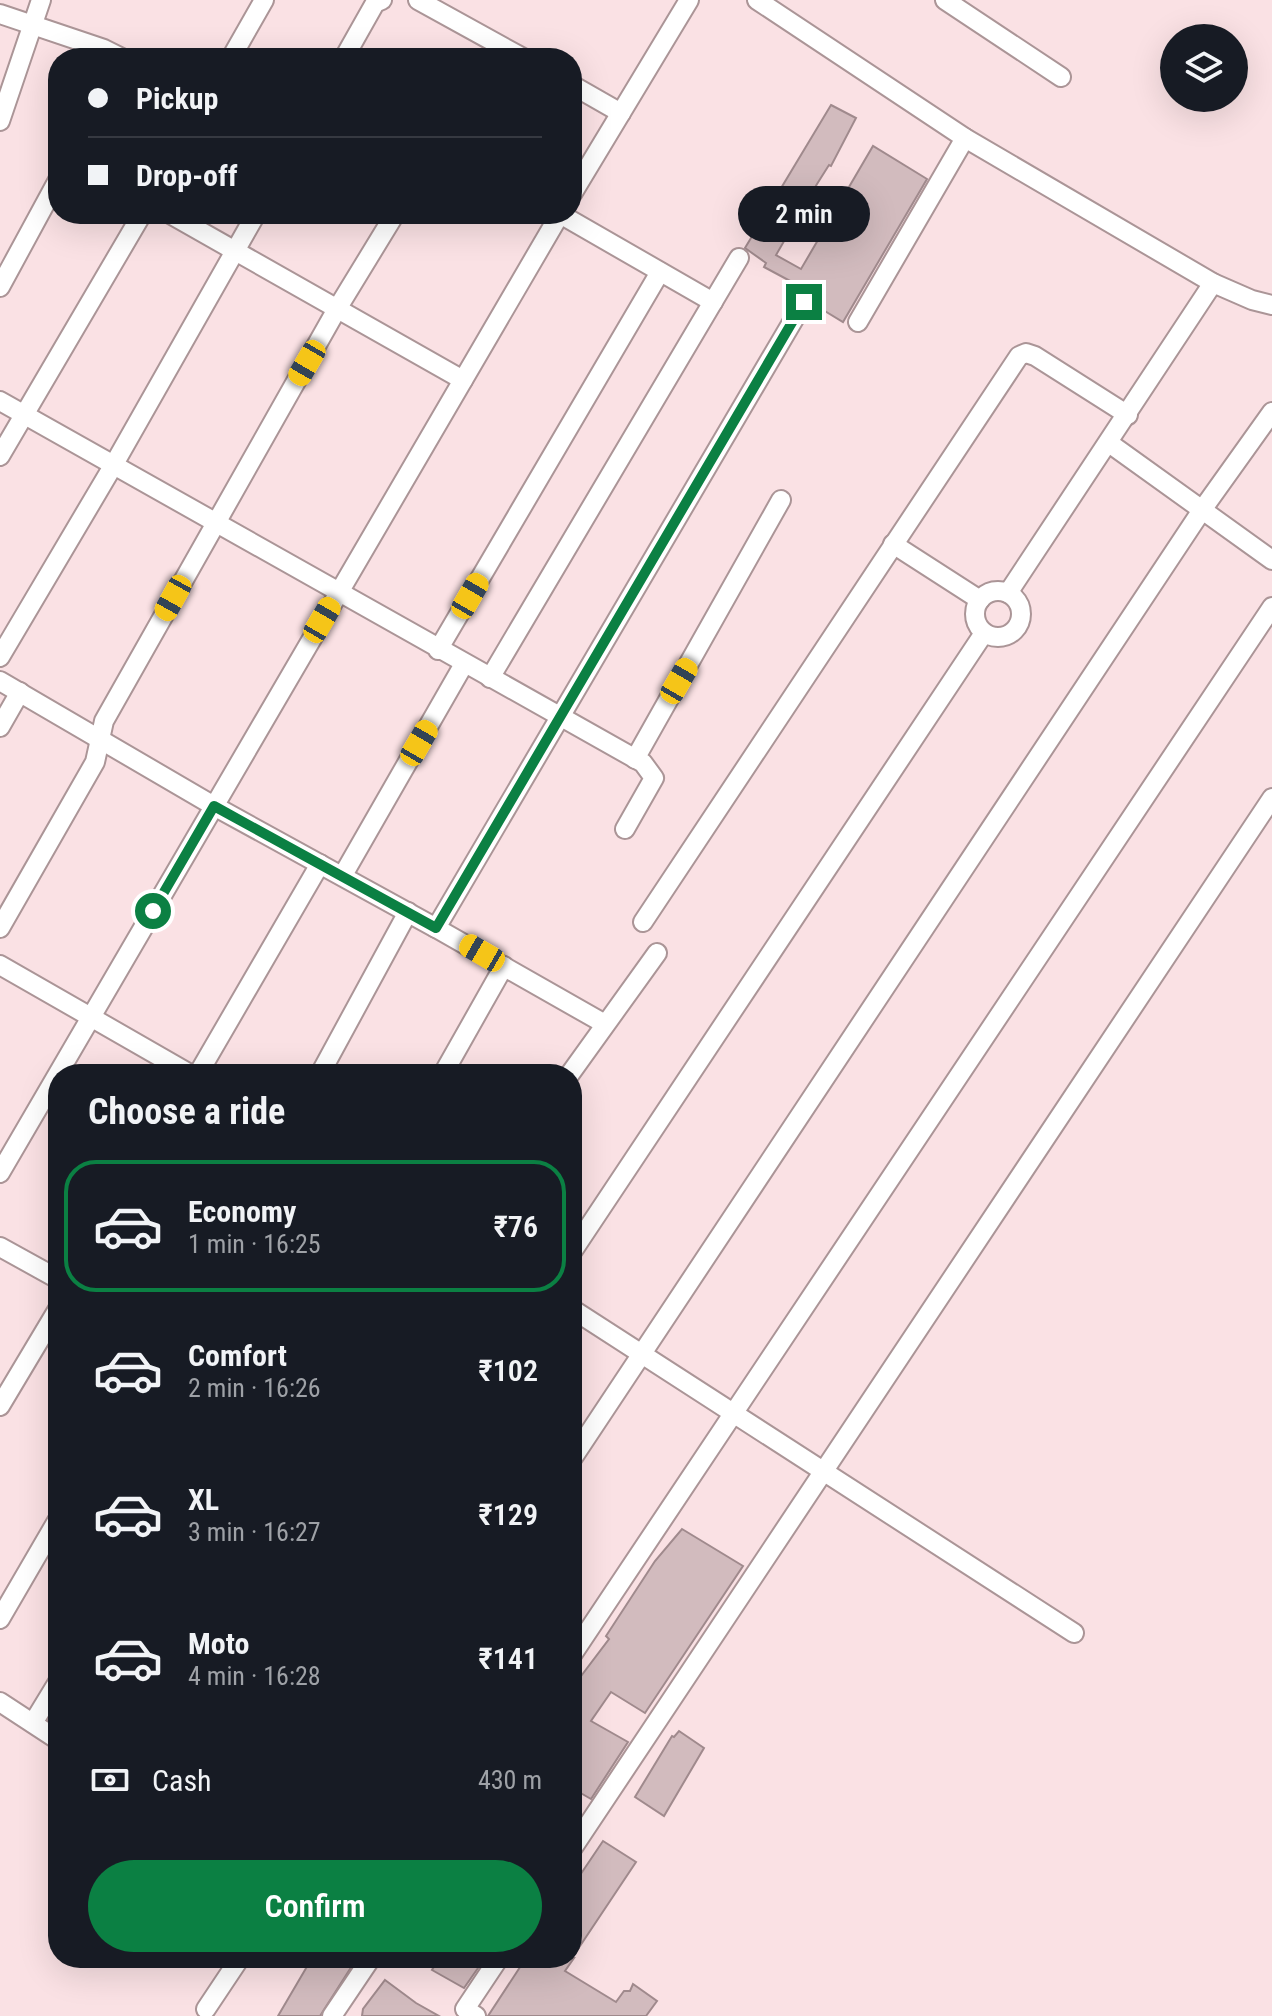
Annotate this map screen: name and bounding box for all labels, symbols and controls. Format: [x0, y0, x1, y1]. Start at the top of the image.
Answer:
map controls [1160, 24, 1248, 112]
button: layers [1160, 24, 1248, 112]
text: Pickup [136, 81, 218, 116]
text: Drop-off [136, 158, 238, 193]
callout: 2 min [738, 186, 870, 242]
text: 2 min [775, 199, 833, 229]
route end [786, 284, 822, 320]
car [285, 336, 329, 390]
car [448, 569, 492, 623]
car [151, 571, 195, 625]
car [300, 593, 344, 647]
car [657, 654, 701, 708]
car [397, 716, 441, 770]
route start [135, 893, 171, 929]
car [455, 931, 509, 975]
text: Choose a ride [88, 1091, 285, 1133]
icon: car [92, 1190, 164, 1262]
text: Economy [188, 1194, 296, 1229]
text: ₹76 [494, 1209, 538, 1244]
text: 1 min · 16:25 [188, 1229, 321, 1259]
icon: car [92, 1334, 164, 1406]
text: Comfort [188, 1338, 287, 1373]
text: ₹102 [479, 1353, 538, 1388]
text: 2 min · 16:26 [188, 1373, 321, 1403]
icon: car [92, 1478, 164, 1550]
text: XL [188, 1482, 219, 1517]
text: ₹129 [479, 1497, 538, 1532]
text: 3 min · 16:27 [188, 1517, 321, 1547]
icon: car [92, 1622, 164, 1694]
text: Moto [188, 1626, 249, 1661]
text: ₹141 [479, 1641, 538, 1676]
text: 4 min · 16:28 [188, 1661, 321, 1691]
icon: cash [88, 1758, 132, 1802]
text: Cash [152, 1763, 212, 1798]
text: 430 m [478, 1765, 542, 1795]
button: Confirm [88, 1860, 542, 1952]

